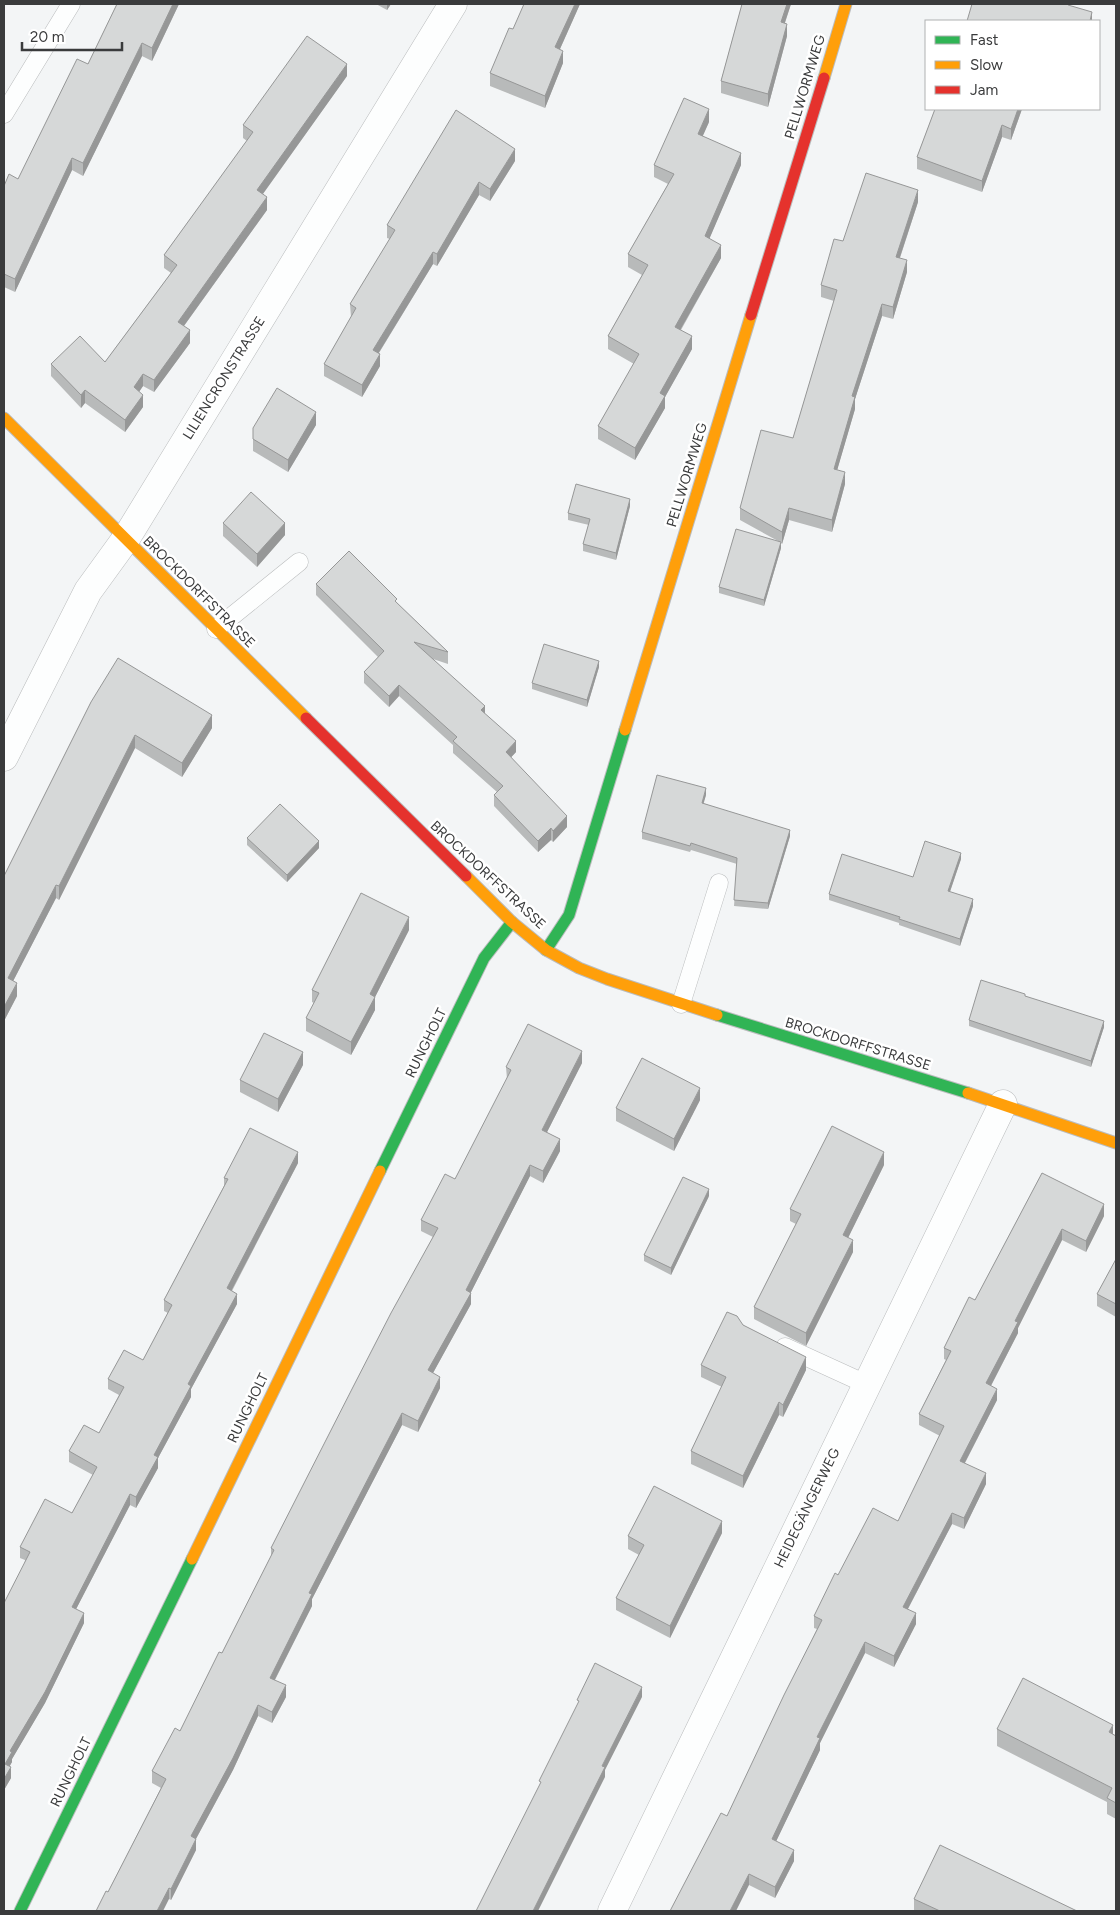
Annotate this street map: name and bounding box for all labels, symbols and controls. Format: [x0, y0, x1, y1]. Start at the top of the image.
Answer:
scale bar [22, 20, 122, 52]
legend [925, 20, 1100, 110]
text: 20 m [30, 28, 64, 46]
text: Fast [970, 31, 999, 49]
street label: PELLWORMWEG [781, 32, 829, 141]
text: Slow [970, 56, 1003, 74]
text: Jam [970, 81, 998, 99]
street label: LILIENCRONSTRASSE [179, 313, 269, 443]
street label: PELLWORMWEG [663, 420, 711, 529]
street label: BROCKDORFFSTRASSE [139, 532, 259, 652]
street label: BROCKDORFFSTRASSE [427, 817, 549, 933]
street label: RUNGHOLT [402, 1005, 450, 1081]
street label: BROCKDORFFSTRASSE [783, 1014, 933, 1074]
street label: RUNGHOLT [224, 1370, 272, 1446]
street label: HEIDEGÄNGERWEG [771, 1445, 844, 1571]
street label: RUNGHOLT [47, 1734, 95, 1810]

